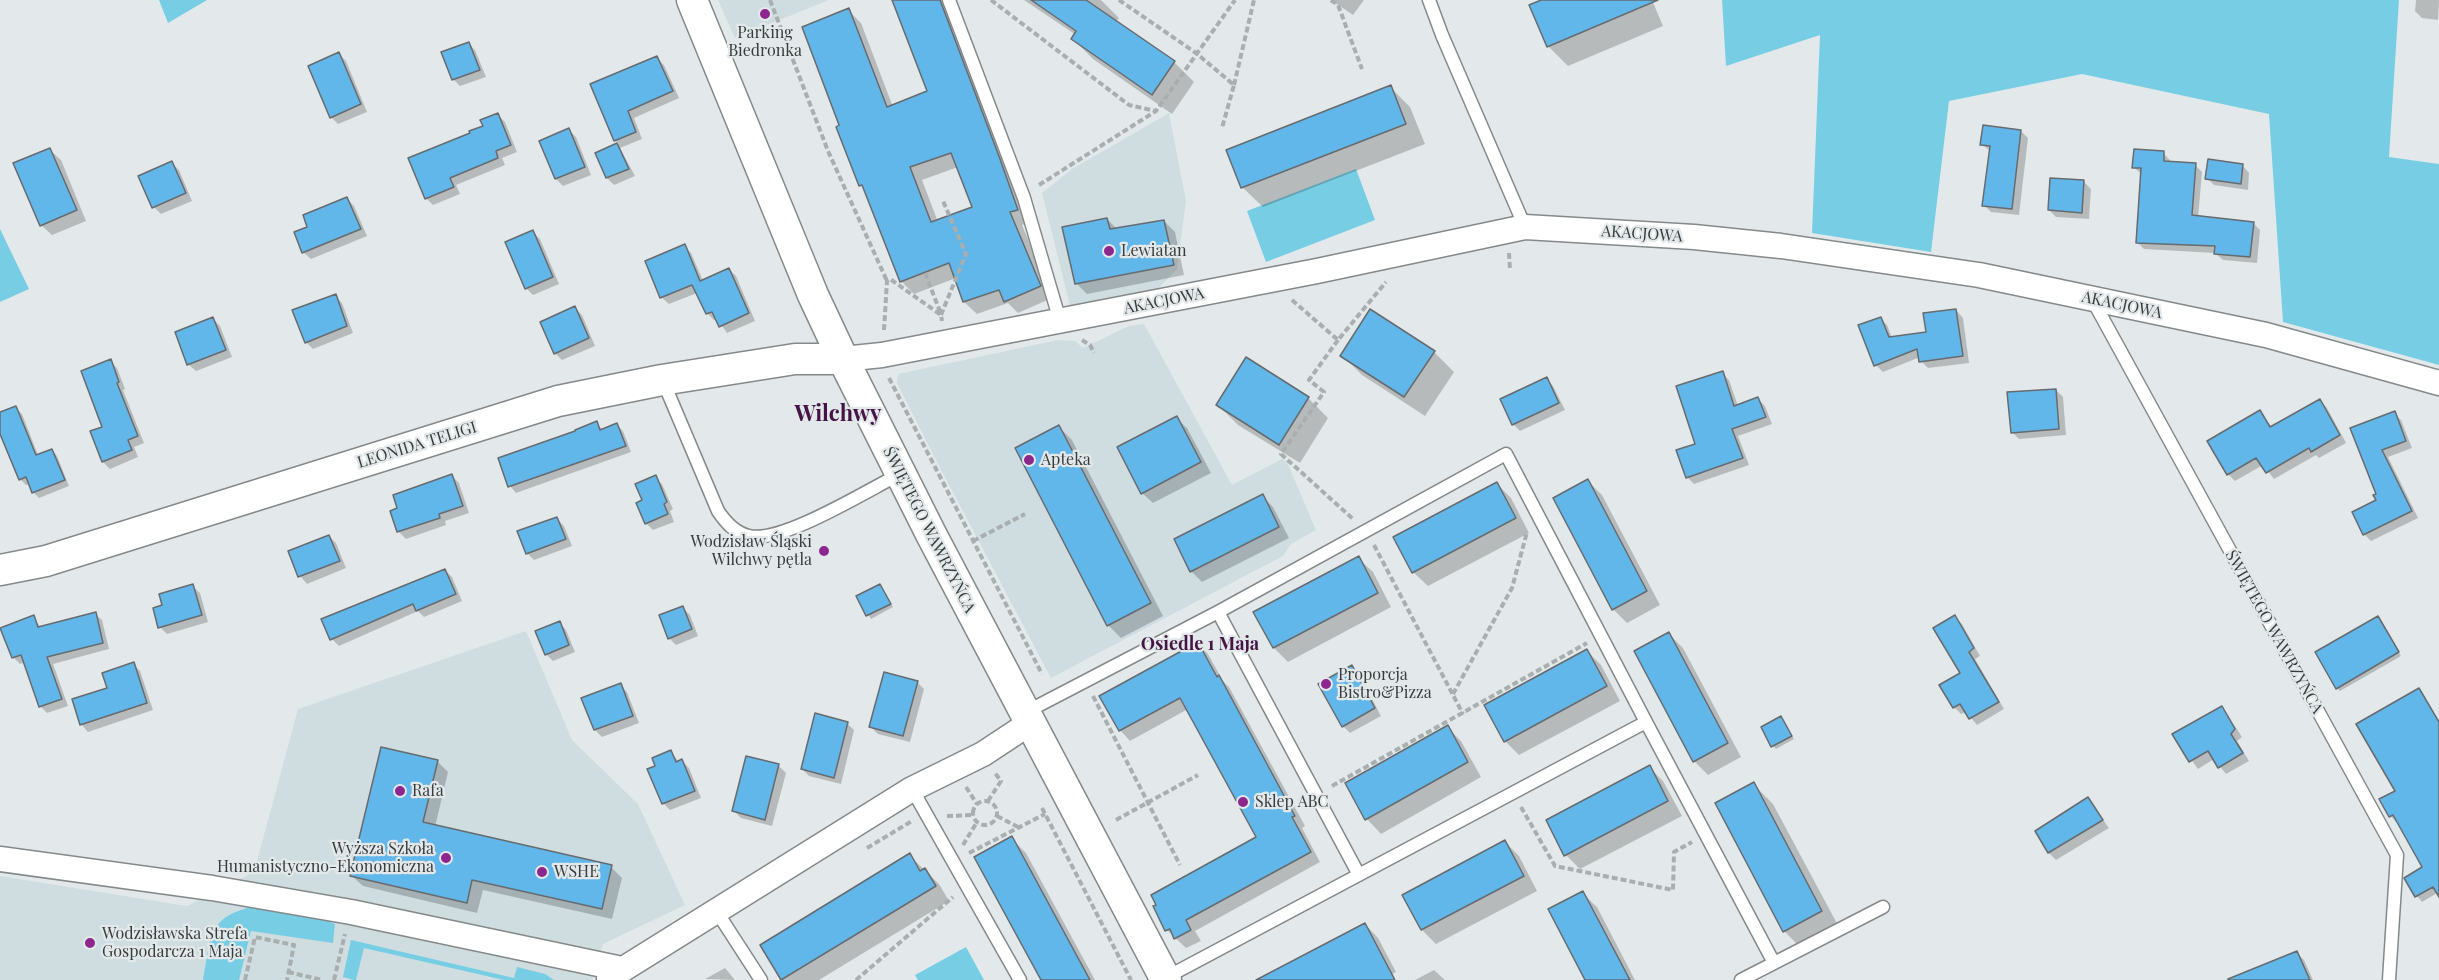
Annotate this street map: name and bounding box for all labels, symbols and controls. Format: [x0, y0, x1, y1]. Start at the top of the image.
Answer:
marker: Parking Biedronka [758, 7, 772, 21]
place label: Parking Biedronka [728, 23, 802, 61]
street label: AKACJOWA [1601, 222, 1683, 246]
place label: Lewiatan [1121, 241, 1187, 261]
marker: Lewiatan [1102, 244, 1116, 258]
street label: AKACJOWA [1122, 284, 1206, 318]
street label: AKACJOWA [2080, 287, 2164, 323]
district label: Wilchwy [794, 401, 882, 427]
street label: LEONIDA TELIGI [355, 418, 479, 472]
street label: ŚWIĘTEGO WAWRZYŃCA [879, 444, 979, 616]
place label: Apteka [1041, 450, 1091, 470]
marker: Apteka [1022, 453, 1036, 467]
place label: Wodzisław Śląski Wilchwy pętla [691, 532, 812, 570]
marker: Wodzisław Śląski Wilchwy pętla [817, 544, 831, 558]
street label: ŚWIĘTEGO WAWRZYŃCA [2221, 547, 2327, 717]
district label: Osiedle 1 Maja [1141, 633, 1259, 655]
place label: Proporcja Bistro&Pizza [1338, 665, 1432, 703]
marker: Proporcja Bistro&Pizza [1319, 677, 1333, 691]
place label: Rafa [412, 781, 444, 801]
marker: Rafa [393, 784, 407, 798]
place label: Sklep ABC [1255, 792, 1328, 812]
marker: Sklep ABC [1236, 795, 1250, 809]
place label: Wyższa Szkoła Humanistyczno-Ekonomiczna [217, 839, 434, 877]
marker: Wyższa Szkoła Humanistyczno-Ekonomiczna [439, 851, 453, 865]
place label: WSHE [554, 862, 599, 882]
marker: WSHE [535, 865, 549, 879]
place label: Wodzisławska Strefa Gospodarcza 1 Maja [102, 924, 248, 962]
marker: Wodzisławska Strefa Gospodarcza 1 Maja [83, 936, 97, 950]

